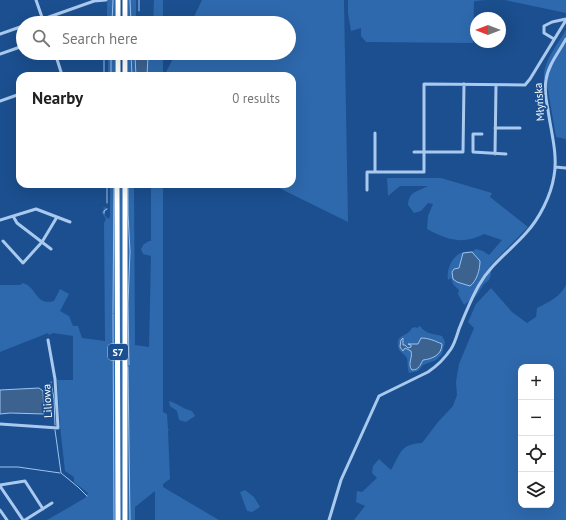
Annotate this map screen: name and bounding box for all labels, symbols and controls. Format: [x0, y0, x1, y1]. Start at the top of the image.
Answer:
north arrow [470, 12, 506, 48]
search box [16, 16, 296, 60]
icon: search [30, 27, 52, 49]
text: Search here [62, 29, 138, 48]
street label: Młyńska [531, 82, 547, 122]
text: Nearby [32, 87, 83, 109]
text: 0 results [232, 90, 280, 107]
road number: S7 [108, 344, 128, 360]
map controls [518, 364, 554, 508]
button: + [518, 364, 554, 400]
street label: Liliowa [39, 384, 55, 418]
button: − [518, 400, 554, 436]
button: locate [518, 436, 554, 472]
button: layers [518, 472, 554, 508]

